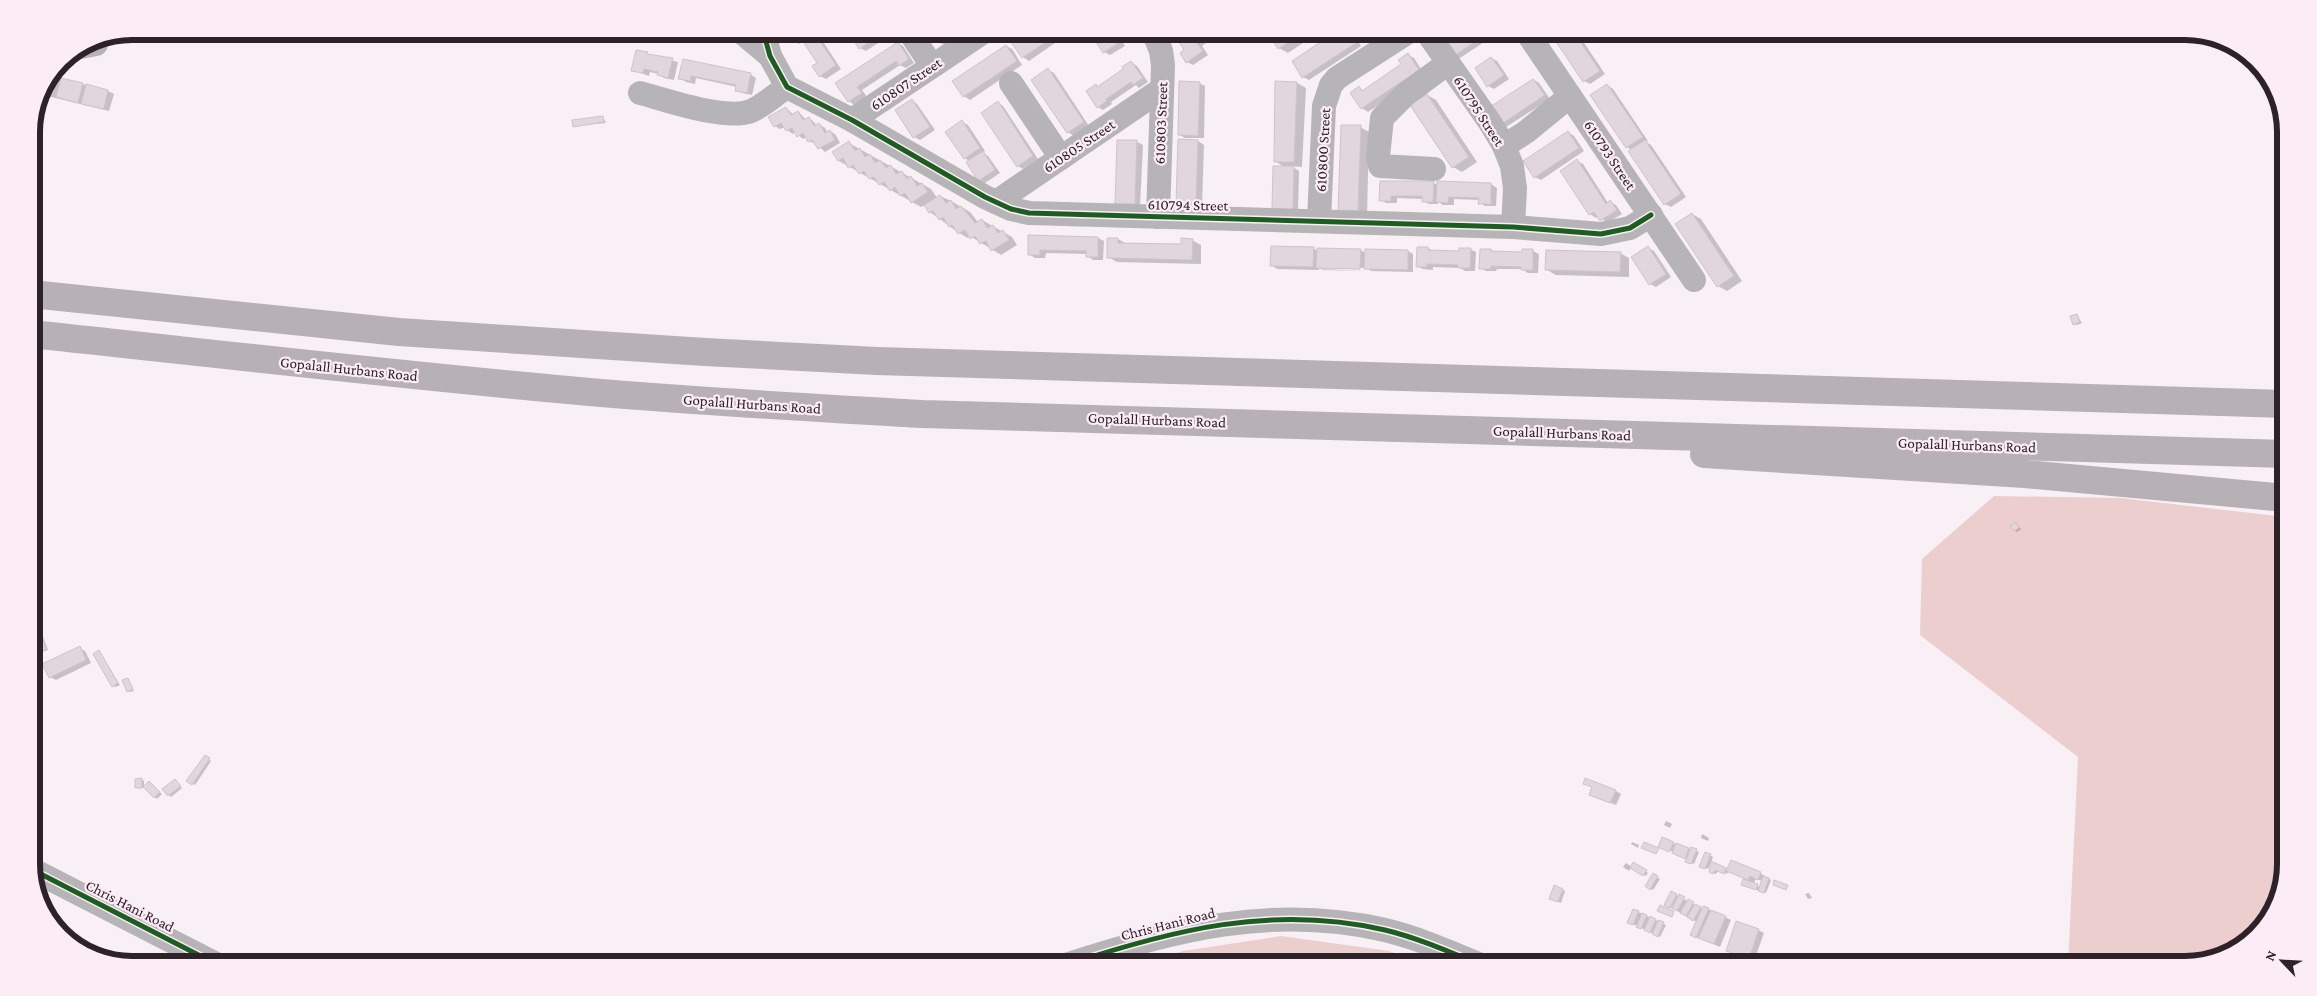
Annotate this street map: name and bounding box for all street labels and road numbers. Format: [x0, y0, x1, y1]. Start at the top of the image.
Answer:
street label: 610807 Street [867, 54, 945, 114]
street label: 610795 Street [1450, 73, 1508, 150]
street label: 610803 Street [1152, 80, 1170, 165]
street label: 610800 Street [1313, 107, 1333, 192]
street label: 610805 Street [1040, 116, 1119, 176]
street label: 610793 Street [1581, 117, 1640, 194]
street label: 610794 Street [1148, 196, 1230, 214]
street label: Gopalall Hurbans Road [279, 354, 419, 385]
street label: Gopalall Hurbans Road [682, 391, 822, 418]
street label: Gopalall Hurbans Road [1088, 410, 1226, 431]
street label: Gopalall Hurbans Road [1493, 423, 1631, 444]
street label: Gopalall Hurbans Road [1898, 435, 2036, 456]
street label: Chris Hani Road [83, 877, 177, 935]
street label: Chris Hani Road [1119, 904, 1217, 943]

